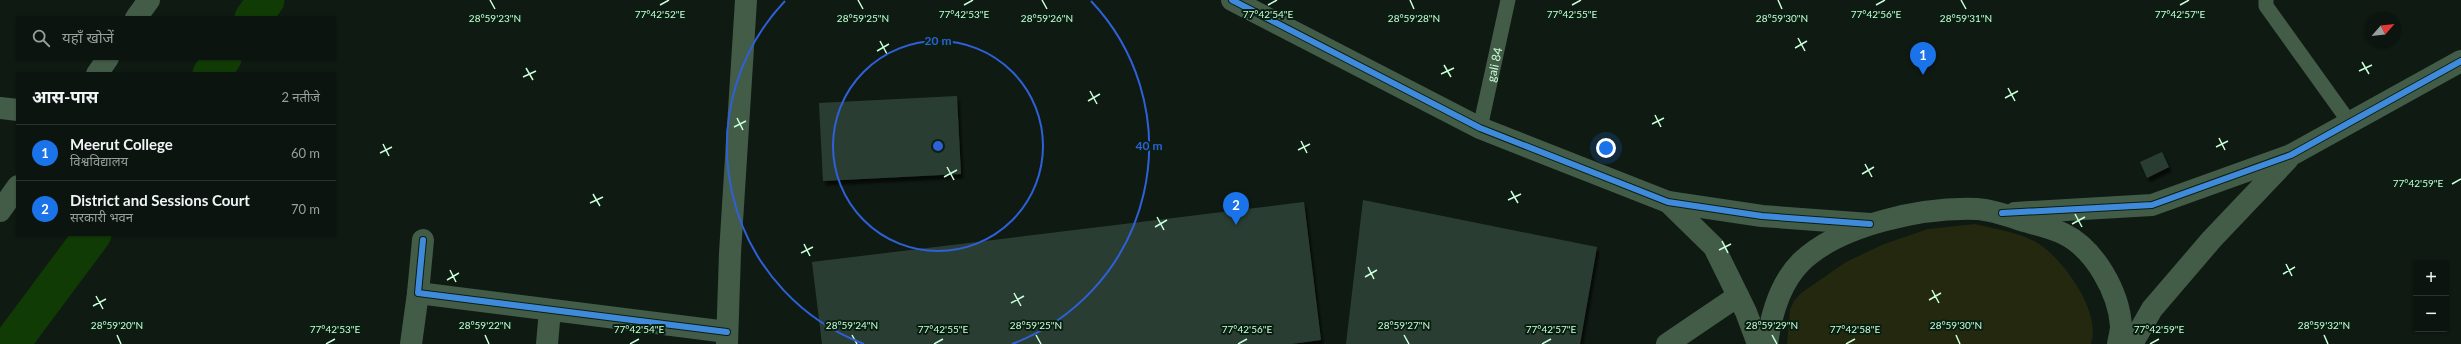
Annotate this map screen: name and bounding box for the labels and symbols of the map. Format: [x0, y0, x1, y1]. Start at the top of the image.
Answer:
text: 77°42'52"E [635, 8, 685, 20]
text: 77°42'53"E [939, 8, 989, 20]
text: 77°42'54"E [1243, 8, 1293, 20]
text: 77°42'55"E [1547, 8, 1597, 20]
text: 77°42'56"E [1851, 8, 1901, 20]
text: 77°42'57"E [2155, 8, 2205, 20]
text: 28°59'23"N [469, 12, 521, 24]
text: 28°59'25"N [837, 12, 889, 24]
text: 28°59'26"N [1021, 12, 1073, 24]
text: 28°59'28"N [1388, 12, 1440, 24]
text: 28°59'30"N [1756, 12, 1808, 24]
text: 28°59'31"N [1940, 12, 1992, 24]
north arrow [2365, 12, 2401, 48]
text: 20 m [925, 33, 951, 48]
pin: 1 [1910, 42, 1936, 75]
street label: gali 84 [1483, 46, 1505, 83]
text: 40 m [1136, 138, 1162, 153]
your location [1596, 138, 1616, 158]
centre of rings [931, 139, 945, 153]
text: 77°42'59"E [2393, 177, 2443, 189]
pin: 2 [1223, 192, 1249, 225]
text: 28°59'20"N [91, 319, 143, 331]
text: 28°59'22"N [459, 319, 511, 331]
text: 28°59'24"N [826, 319, 878, 331]
text: 28°59'25"N [1010, 319, 1062, 331]
text: 28°59'27"N [1378, 319, 1430, 331]
text: 28°59'29"N [1746, 319, 1798, 331]
text: 28°59'30"N [1930, 319, 1982, 331]
text: 28°59'32"N [2298, 319, 2350, 331]
text: 77°42'53"E [310, 323, 360, 335]
text: 77°42'54"E [614, 323, 664, 335]
text: 77°42'55"E [918, 323, 968, 335]
text: 77°42'56"E [1222, 323, 1272, 335]
text: 77°42'57"E [1526, 323, 1576, 335]
text: 77°42'58"E [1830, 323, 1880, 335]
text: 77°42'59"E [2134, 323, 2184, 335]

